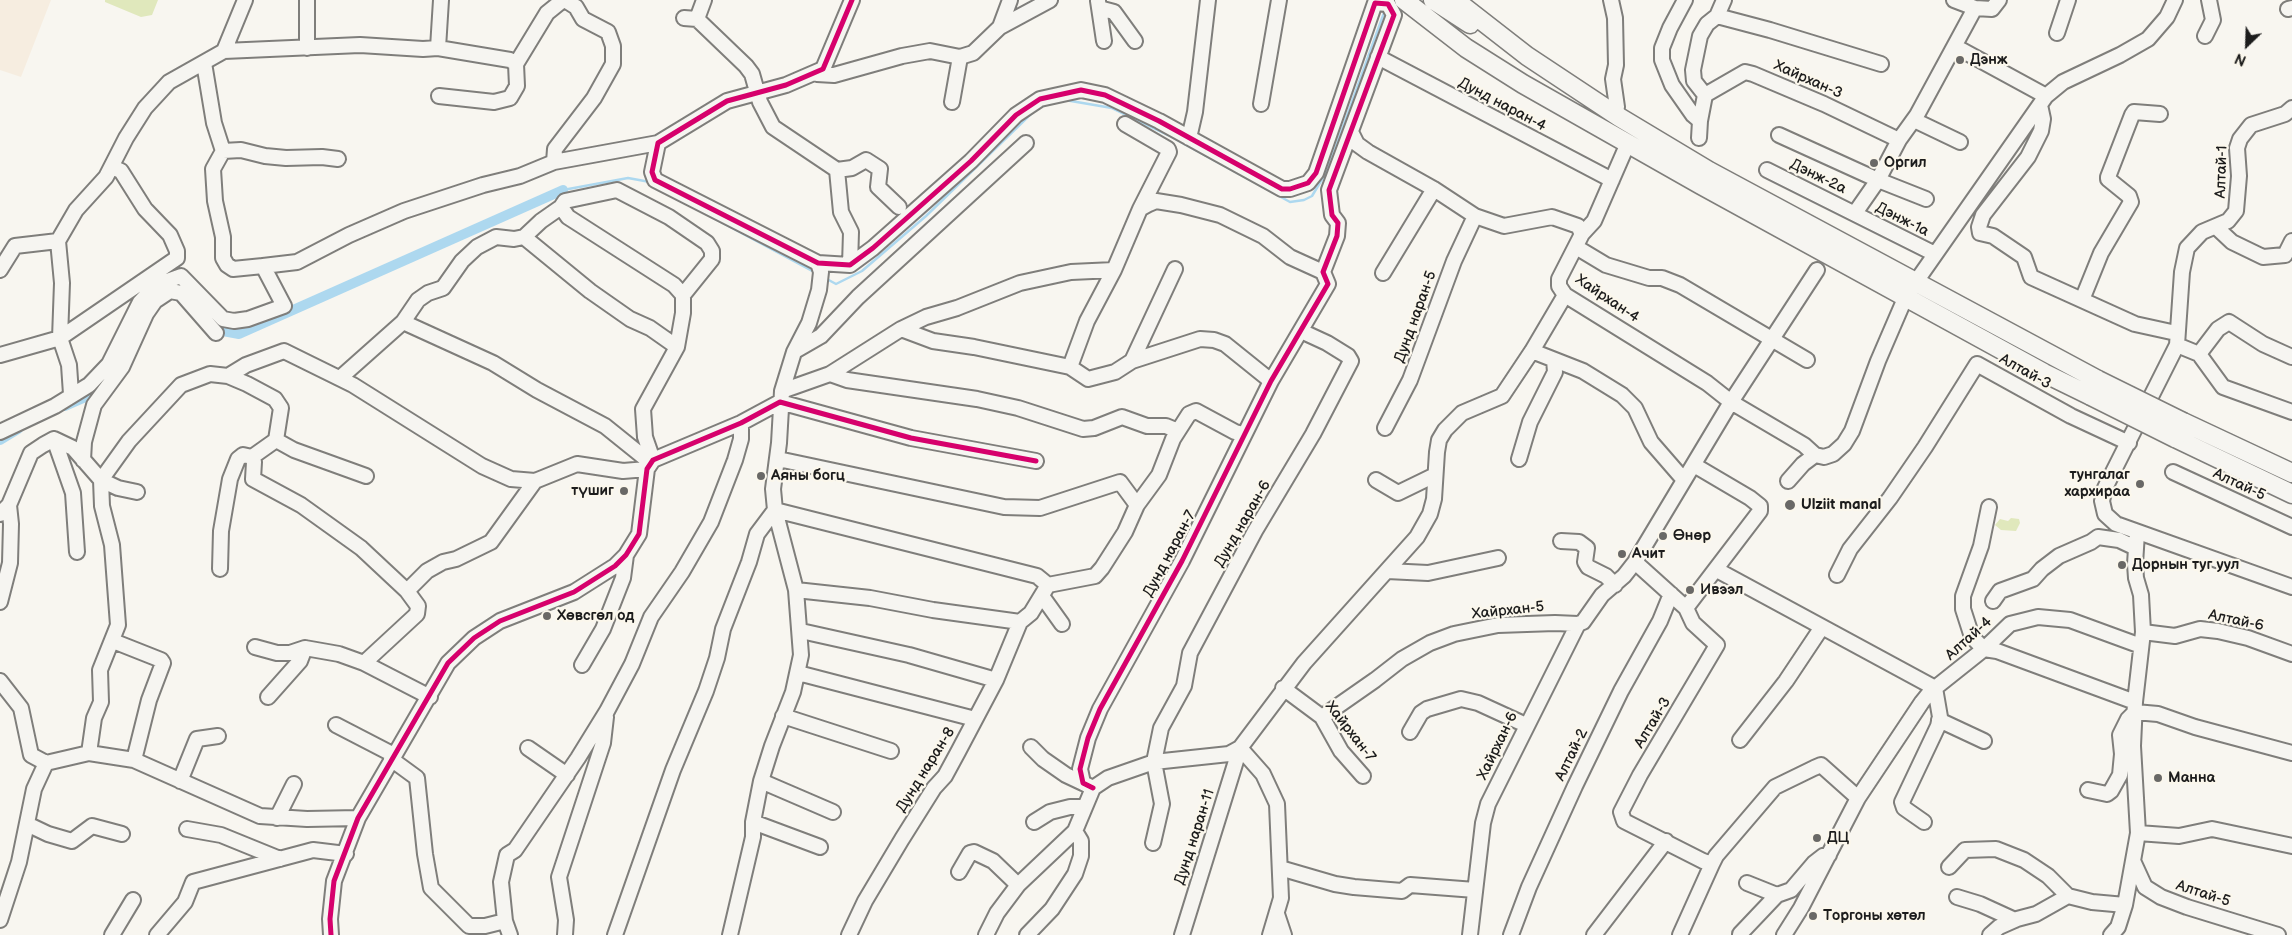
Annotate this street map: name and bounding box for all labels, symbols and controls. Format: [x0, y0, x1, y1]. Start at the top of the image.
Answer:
north arrow [2222, 20, 2272, 70]
text: N [2232, 49, 2249, 69]
place label: Дэнж [1970, 51, 2007, 69]
marker: Дэнж [1954, 54, 1966, 66]
street label: Хайрхан-3 [1771, 57, 1845, 103]
street label: Дунд наран-4 [1455, 74, 1549, 136]
street label: Алтай-1 [2212, 145, 2232, 199]
place label: Оргил [1884, 154, 1927, 172]
street label: Дэнж-2а [1787, 156, 1849, 198]
marker: Оргил [1868, 157, 1880, 169]
street label: Дэнж-1а [1872, 199, 1932, 241]
street label: Дунд наран-5 [1391, 269, 1441, 365]
street label: Хайрхан-4 [1572, 271, 1642, 327]
street label: Алтай-3 [1996, 350, 2054, 394]
street label: Алтай-5 [2210, 465, 2268, 505]
place label: тунгалаг хархираа [2064, 466, 2130, 501]
place label: Аяны богц [771, 467, 845, 485]
marker: Аяны богц [755, 470, 767, 482]
street label: Дунд наран-6 [1211, 477, 1275, 571]
marker: тунгалаг хархираа [2134, 478, 2146, 490]
place label: түшиг [571, 482, 614, 500]
marker: түшиг [618, 485, 630, 497]
place label: Ulziit manal [1801, 496, 1881, 514]
marker: Ulziit manal [1783, 498, 1797, 512]
street label: Дунд наран-7 [1140, 508, 1200, 600]
place label: Өнөр [1673, 527, 1711, 545]
marker: Өнөр [1657, 530, 1669, 542]
place label: Ачит [1632, 545, 1665, 563]
marker: Ачит [1616, 548, 1628, 560]
place label: Дорнын туг уул [2132, 556, 2239, 574]
marker: Дорнын туг уул [2116, 559, 2128, 571]
place label: Ивээл [1700, 581, 1743, 599]
marker: Ивээл [1684, 584, 1696, 596]
street label: Хайрхан-5 [1471, 598, 1545, 624]
street label: Алтай-6 [2207, 606, 2265, 636]
place label: Хөвсгөл од [557, 607, 634, 625]
marker: Хөвсгөл од [541, 610, 553, 622]
street label: Алтай-4 [1942, 613, 1996, 665]
street label: Алтай-3 [1631, 694, 1675, 752]
street label: Хайрхан-7 [1321, 698, 1379, 766]
street label: Хайрхан-6 [1474, 709, 1522, 783]
street label: Дунд наран-8 [893, 724, 959, 816]
street label: Алтай-2 [1552, 726, 1592, 784]
place label: Манна [2168, 769, 2215, 787]
marker: Манна [2152, 772, 2164, 784]
street label: Дунд наран-11 [1171, 787, 1219, 887]
place label: ДЦ [1827, 829, 1849, 847]
marker: ДЦ [1811, 832, 1823, 844]
street label: Алтай-5 [2174, 877, 2232, 911]
place label: Торгоны хөтөл [1823, 907, 1926, 925]
marker: Торгоны хөтөл [1807, 910, 1819, 922]

